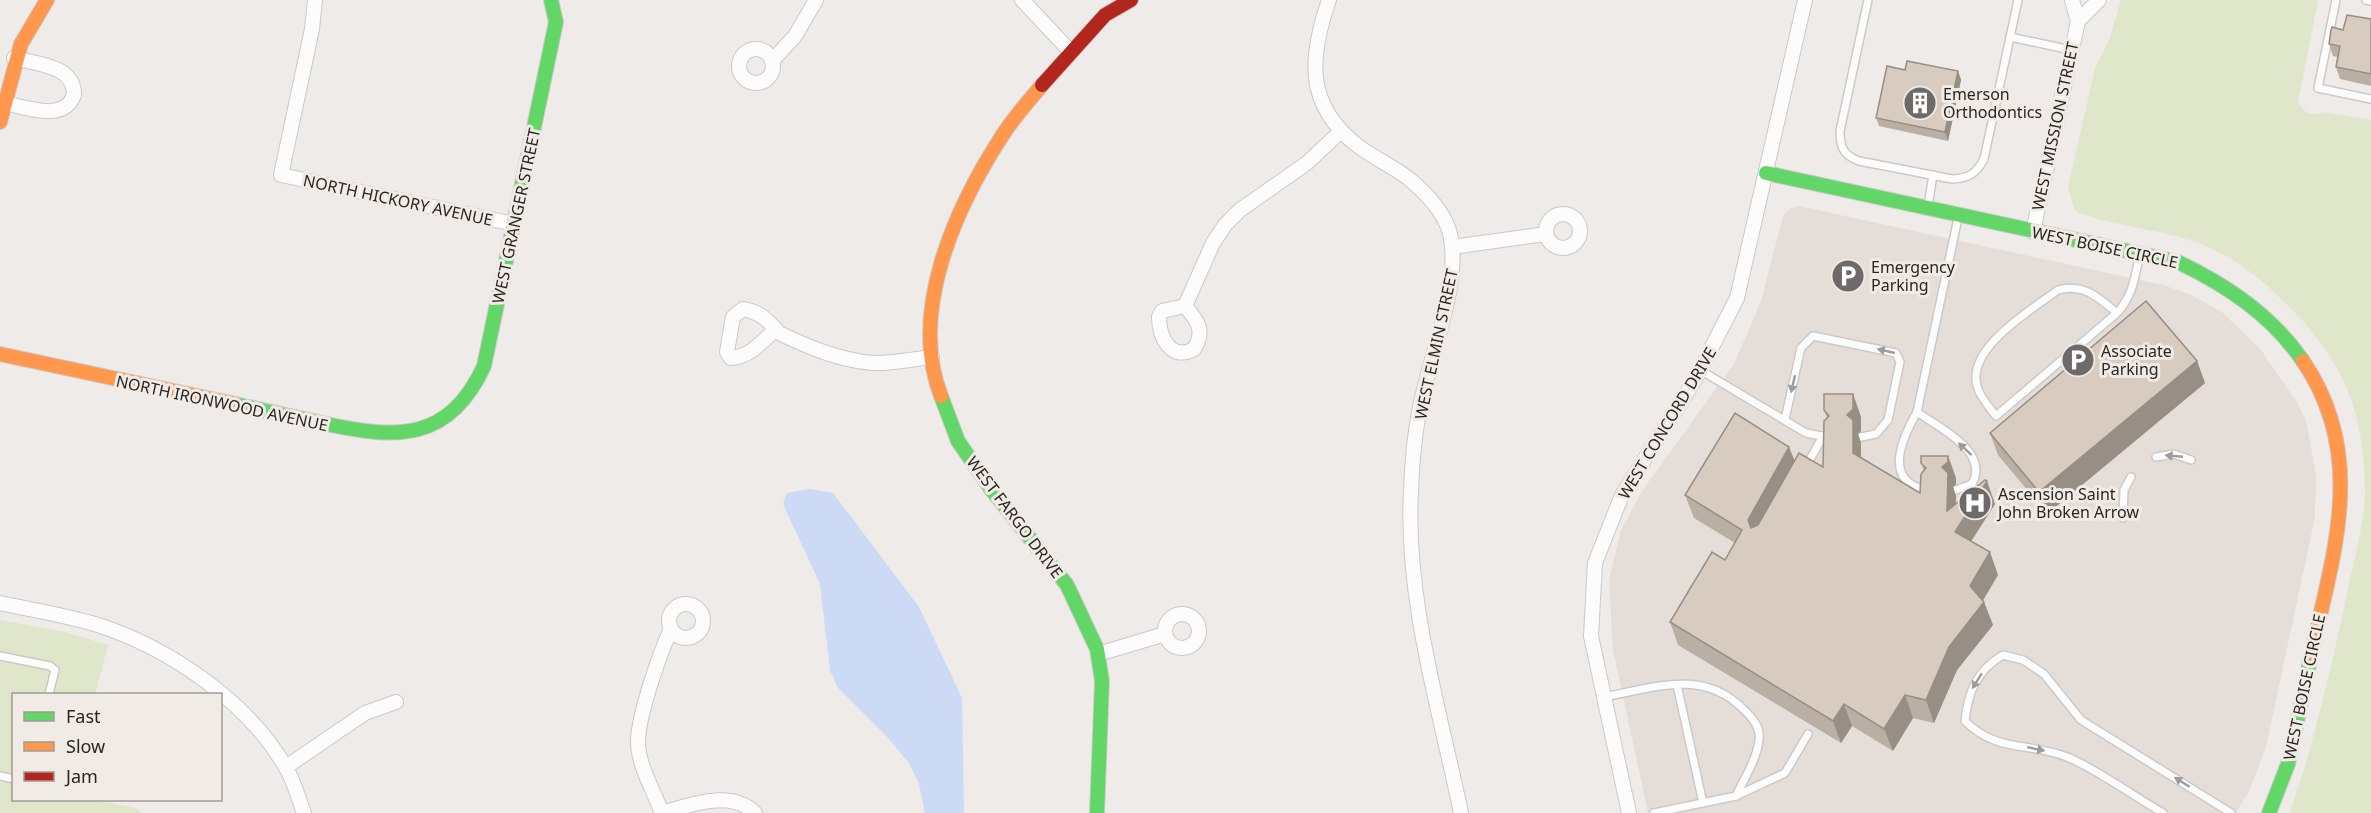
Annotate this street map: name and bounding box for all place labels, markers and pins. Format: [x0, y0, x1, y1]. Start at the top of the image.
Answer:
place label: Emerson Orthodontics [1943, 83, 2042, 123]
building icon: Emerson Orthodontics [1902, 85, 1938, 121]
place label: Emergency Parking [1871, 256, 1956, 296]
parking icon: Emergency Parking [1830, 258, 1866, 294]
place label: Associate Parking [2101, 340, 2172, 380]
parking icon: Associate Parking [2060, 342, 2096, 378]
place label: Ascension Saint John Broken Arrow [1996, 483, 2139, 523]
hospital icon: Ascension Saint John Broken Arrow [1957, 485, 1993, 521]

